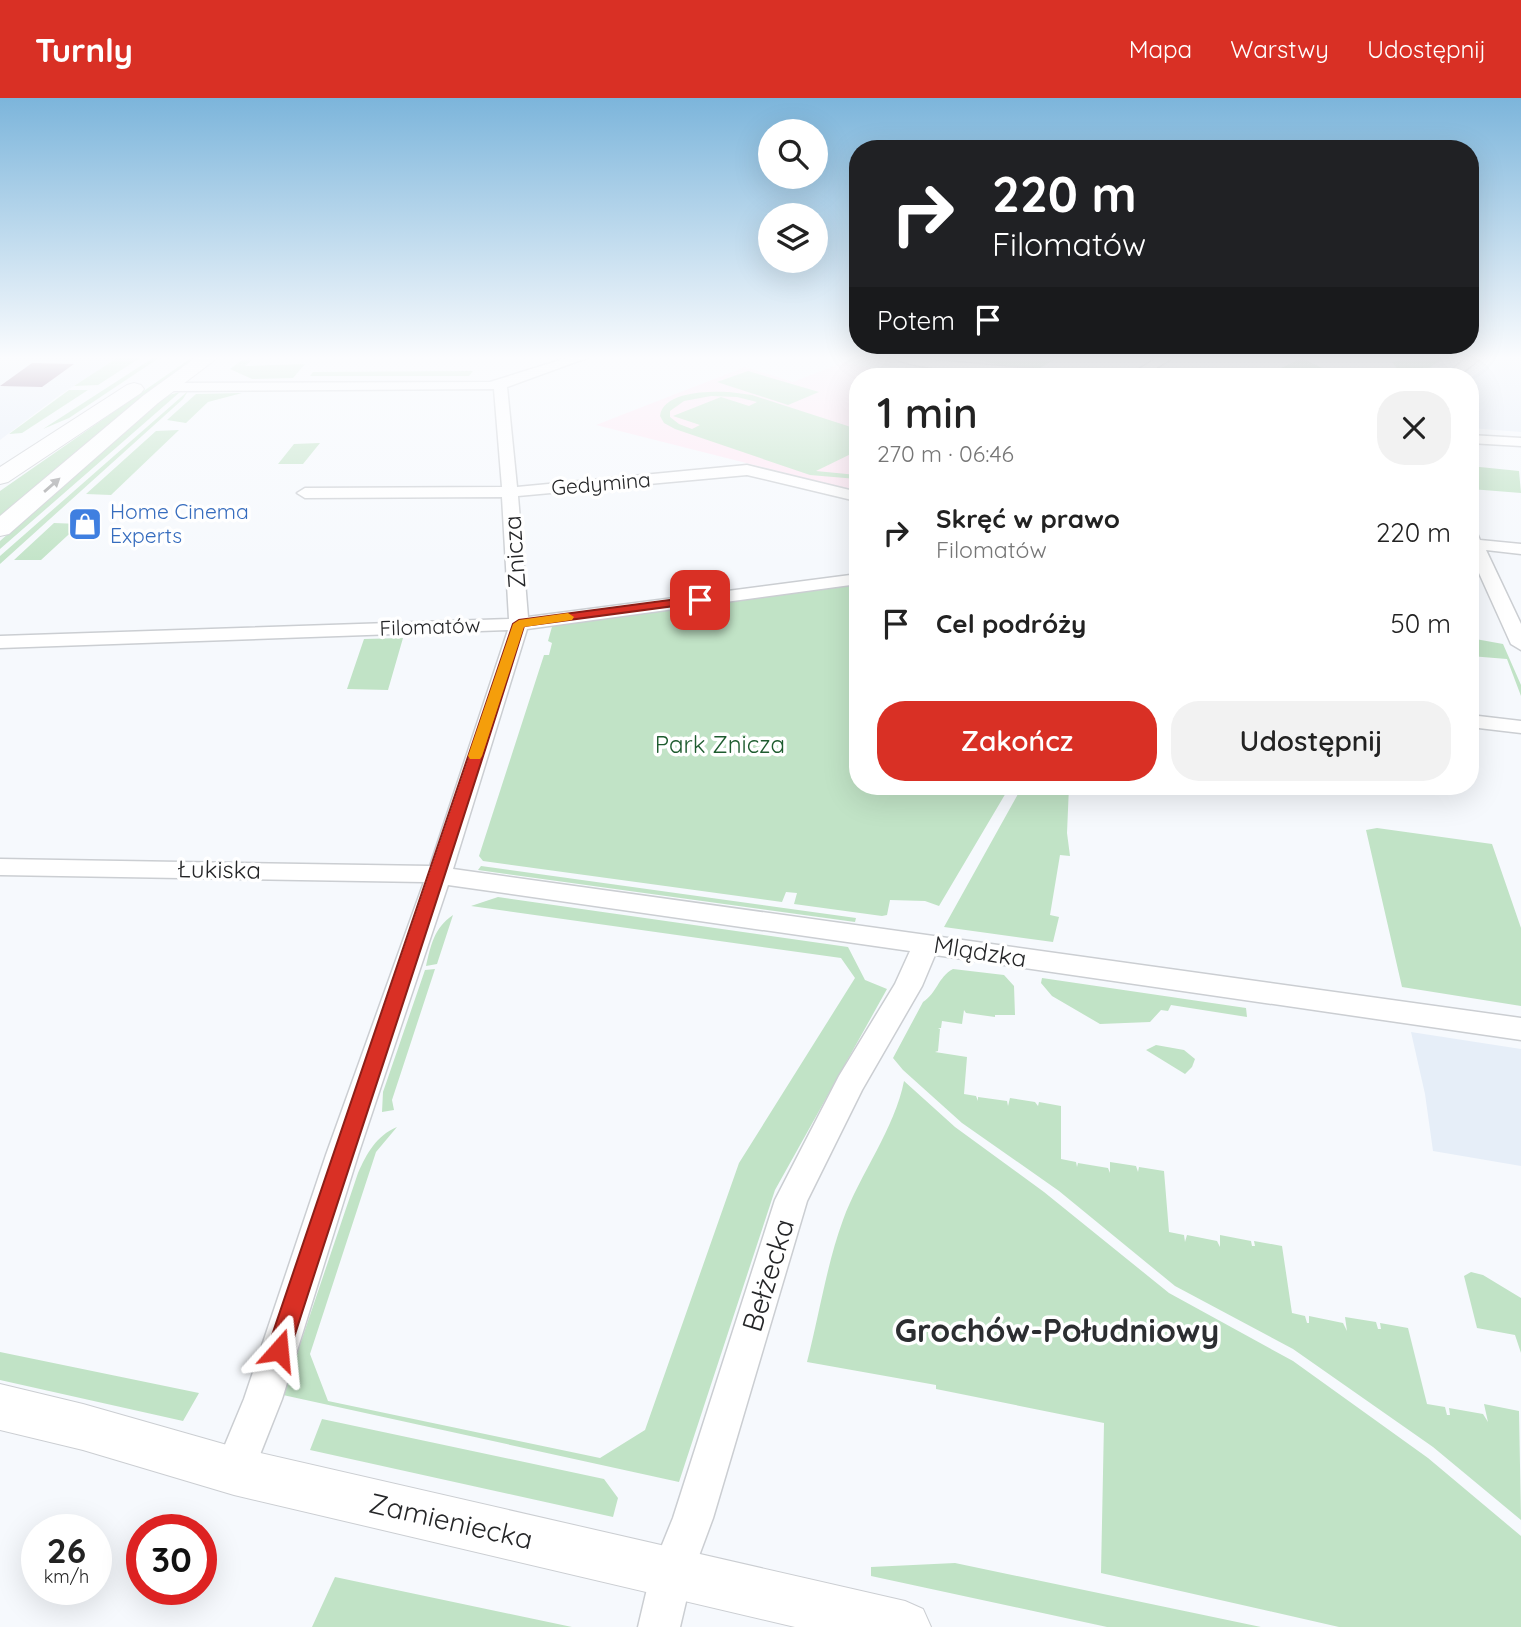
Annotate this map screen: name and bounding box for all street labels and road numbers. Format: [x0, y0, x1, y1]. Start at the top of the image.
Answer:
street label: Gedymina [550, 466, 652, 500]
street label: Znicza [496, 515, 532, 589]
street label: Filomatów [379, 611, 481, 641]
street label: Łukiska [177, 853, 261, 885]
street label: Mlądzka [932, 929, 1029, 973]
street label: Bełżecka [734, 1214, 801, 1335]
street label: Zamieniecka [366, 1485, 536, 1556]

